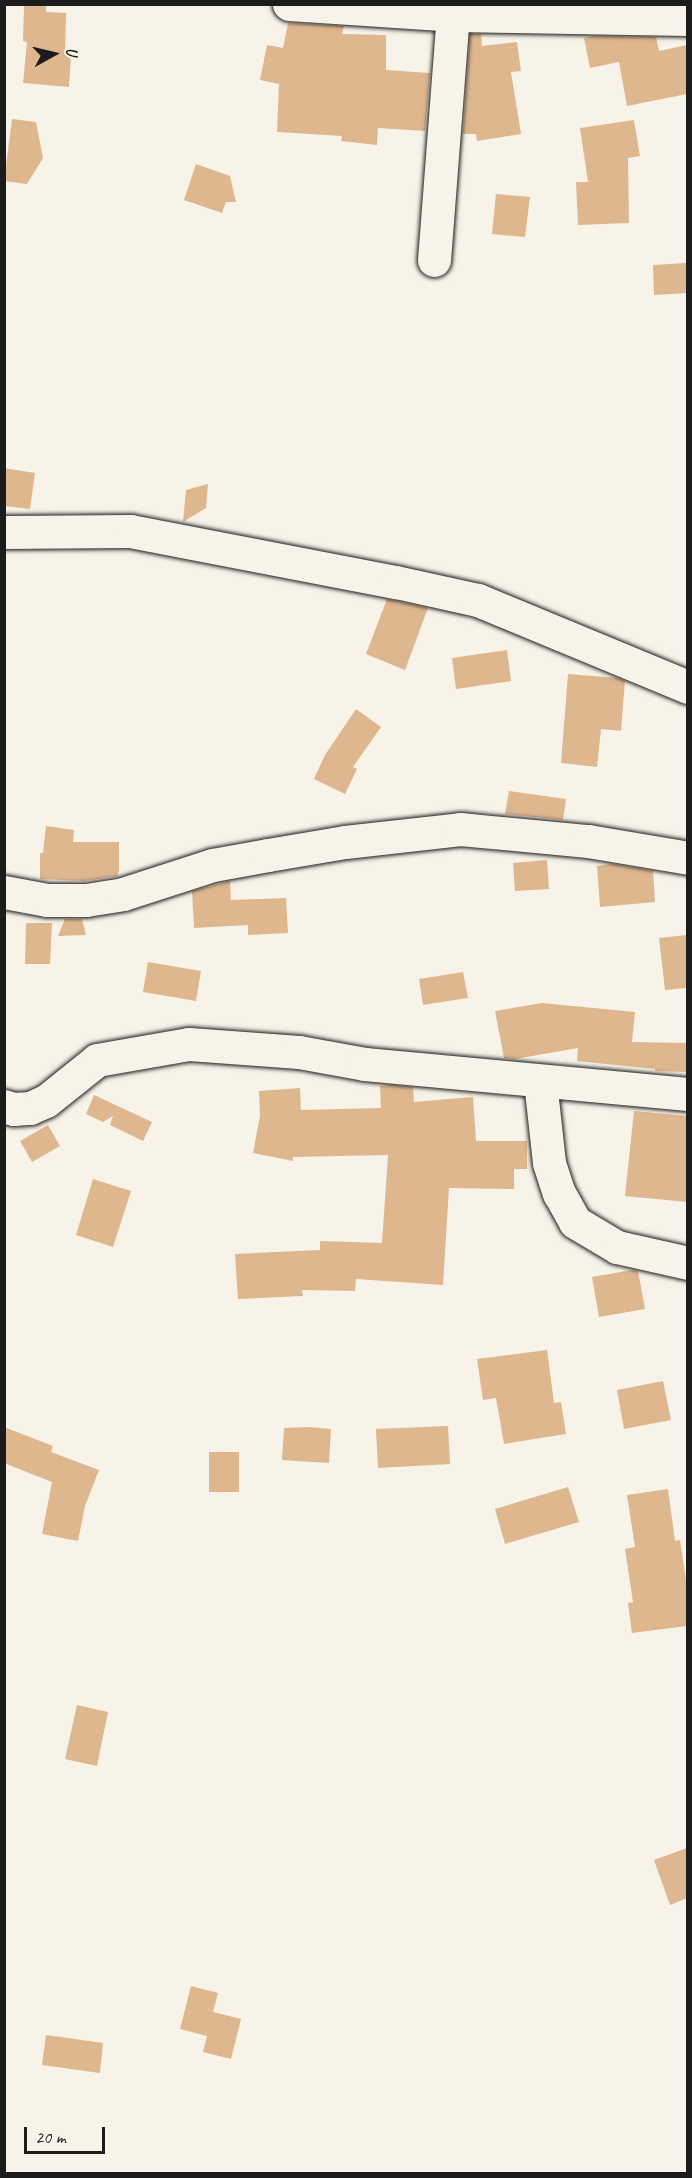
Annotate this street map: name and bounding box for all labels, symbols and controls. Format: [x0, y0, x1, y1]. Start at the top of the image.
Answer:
north arrow [24, 24, 84, 84]
text: U [61, 46, 82, 57]
scale bar [27, 2115, 108, 2153]
text: 20 m [35, 2126, 66, 2148]

